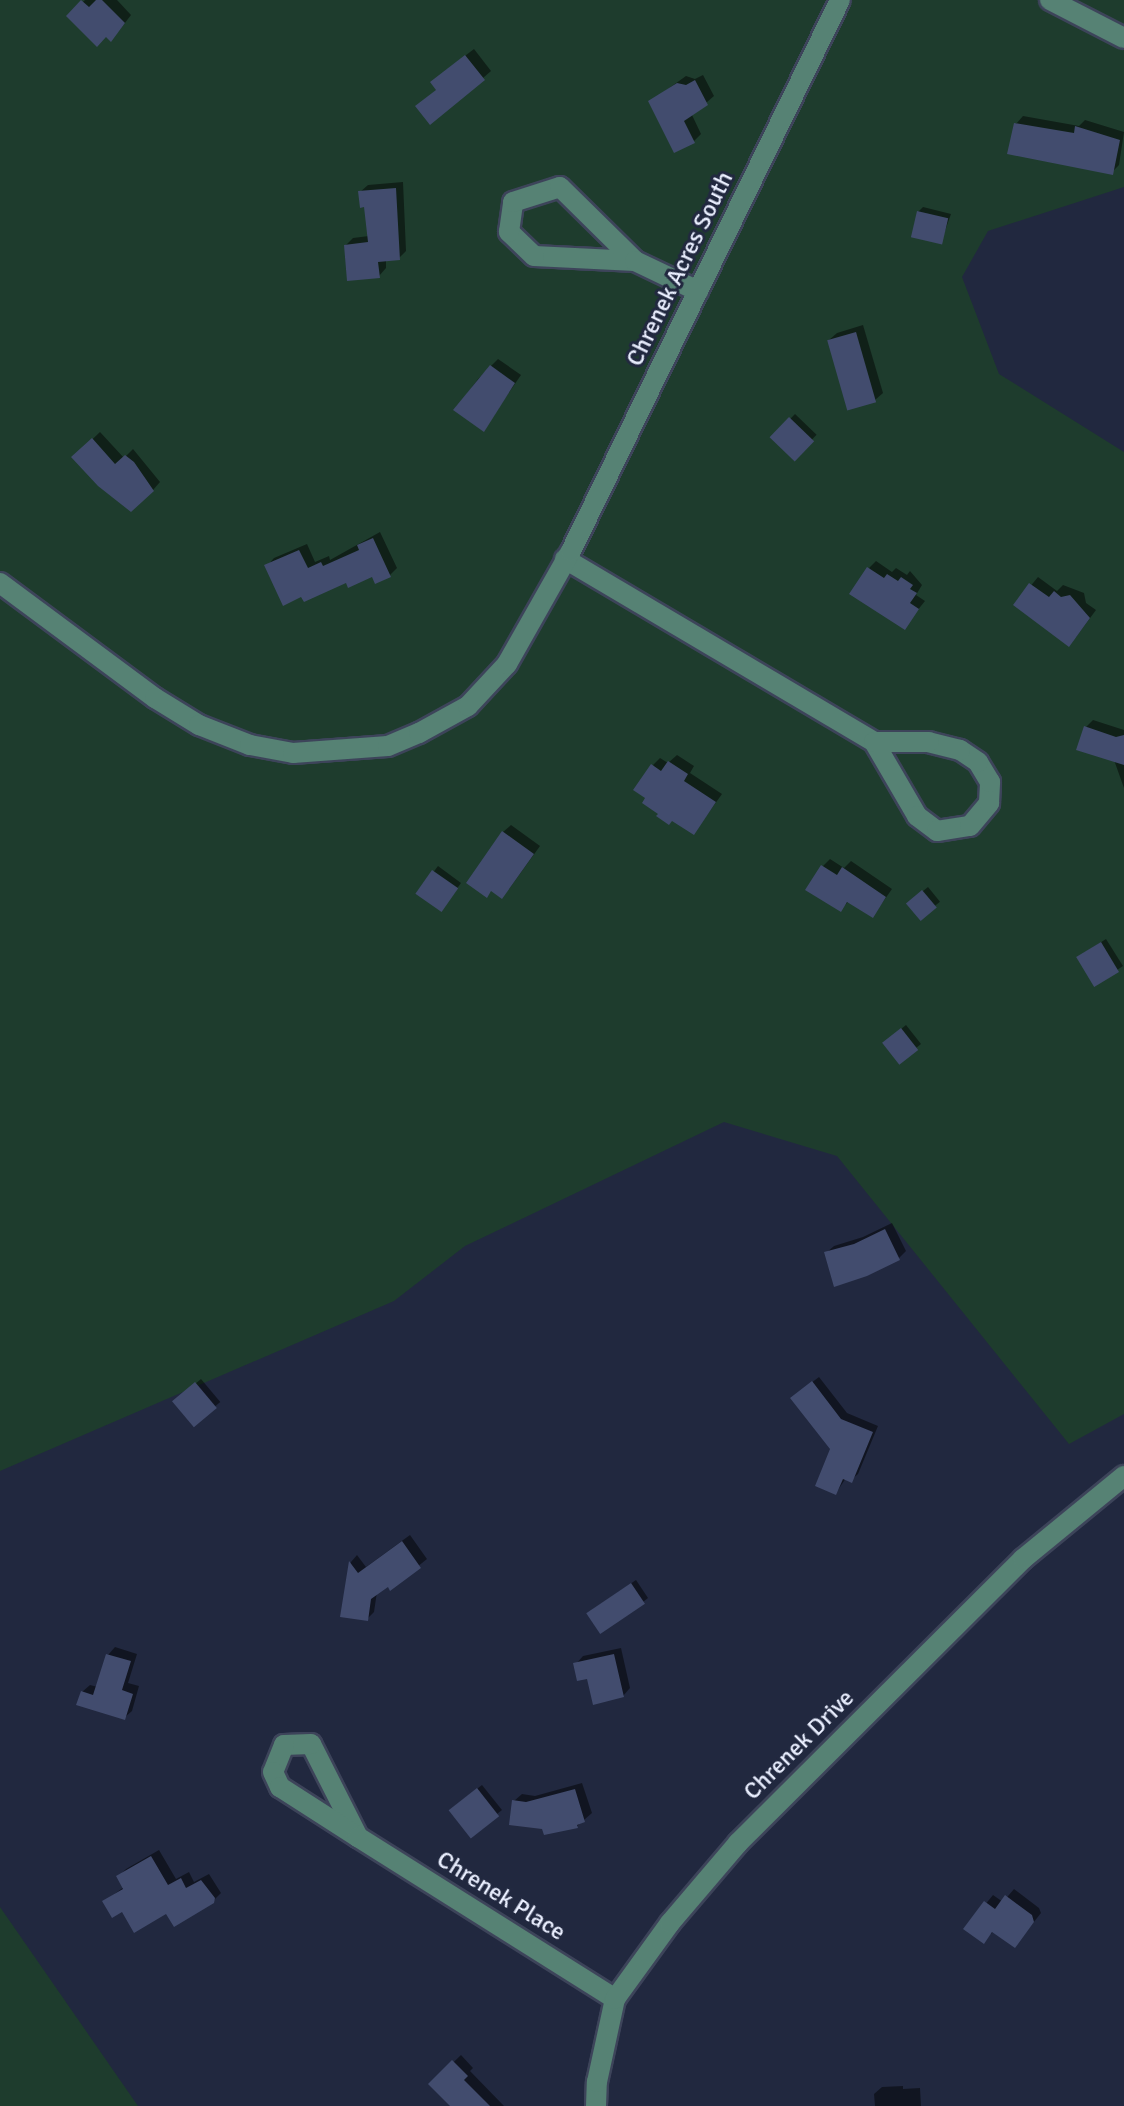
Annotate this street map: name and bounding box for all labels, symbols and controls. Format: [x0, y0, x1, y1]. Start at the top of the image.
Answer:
street label: Chrenek Acres South [620, 167, 740, 371]
street label: Chrenek Drive [738, 1684, 860, 1806]
street label: Chrenek Place [431, 1845, 571, 1947]

